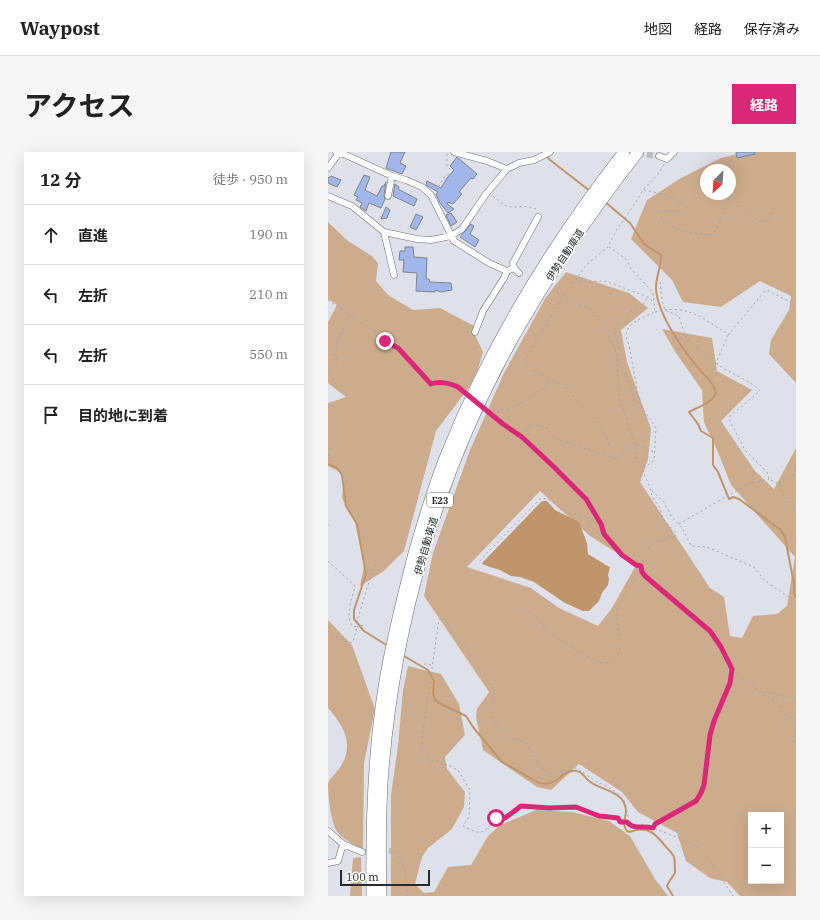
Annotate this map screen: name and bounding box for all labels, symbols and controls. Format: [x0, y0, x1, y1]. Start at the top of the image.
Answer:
text: Waypost [20, 16, 100, 40]
text: 地図 [644, 20, 672, 38]
text: 経路 [694, 20, 722, 38]
text: 保存済み [744, 20, 800, 38]
button: 経路 [732, 84, 796, 124]
text: アクセス [24, 87, 135, 124]
north arrow [700, 164, 736, 200]
text: 12 分 [40, 169, 81, 191]
text: 徒歩 · 950 m [213, 171, 288, 188]
icon: ahead [40, 224, 62, 246]
text: 直進 [78, 226, 108, 245]
text: 190 m [249, 226, 288, 243]
street label: 伊勢自動車道 [543, 226, 587, 284]
icon: left [40, 284, 62, 306]
text: 左折 [78, 286, 108, 305]
text: 210 m [249, 286, 288, 303]
route end [376, 332, 394, 350]
icon: left [40, 344, 62, 366]
text: 左折 [78, 346, 108, 365]
text: 550 m [249, 346, 288, 363]
icon: arrive [40, 404, 62, 426]
text: 目的地に到着 [78, 406, 168, 425]
road number: E23 [427, 493, 453, 507]
street label: 伊勢自動車道 [411, 515, 441, 577]
route start [487, 809, 505, 827]
map controls [748, 812, 784, 884]
button: + [748, 812, 784, 848]
button: − [748, 848, 784, 884]
scale bar [340, 868, 430, 887]
text: 100 m [346, 870, 379, 884]

